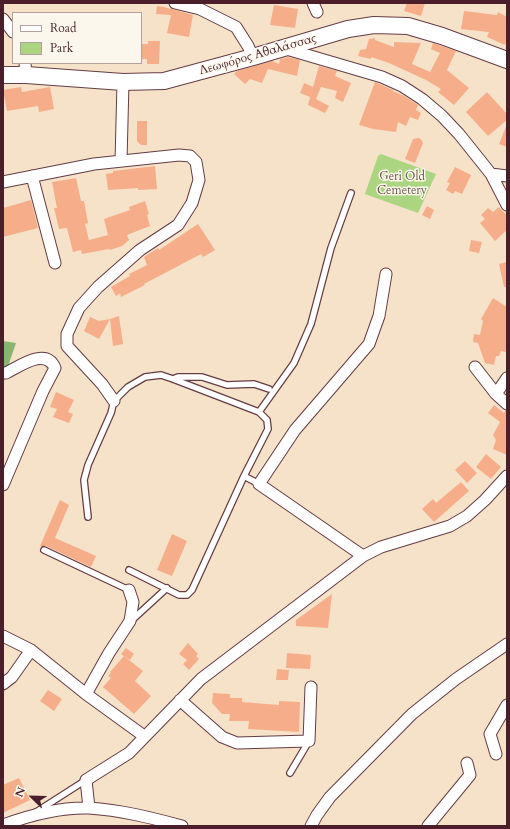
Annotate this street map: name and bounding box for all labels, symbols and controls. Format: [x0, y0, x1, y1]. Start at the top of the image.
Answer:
legend [12, 12, 142, 64]
text: Road [50, 20, 76, 36]
street label: Λεωφόρος Αθαλάσσας [198, 31, 318, 79]
text: Park [50, 40, 73, 56]
park label: Geri Old Cemetery [377, 170, 427, 198]
north arrow [12, 777, 52, 817]
text: N [12, 785, 29, 799]

